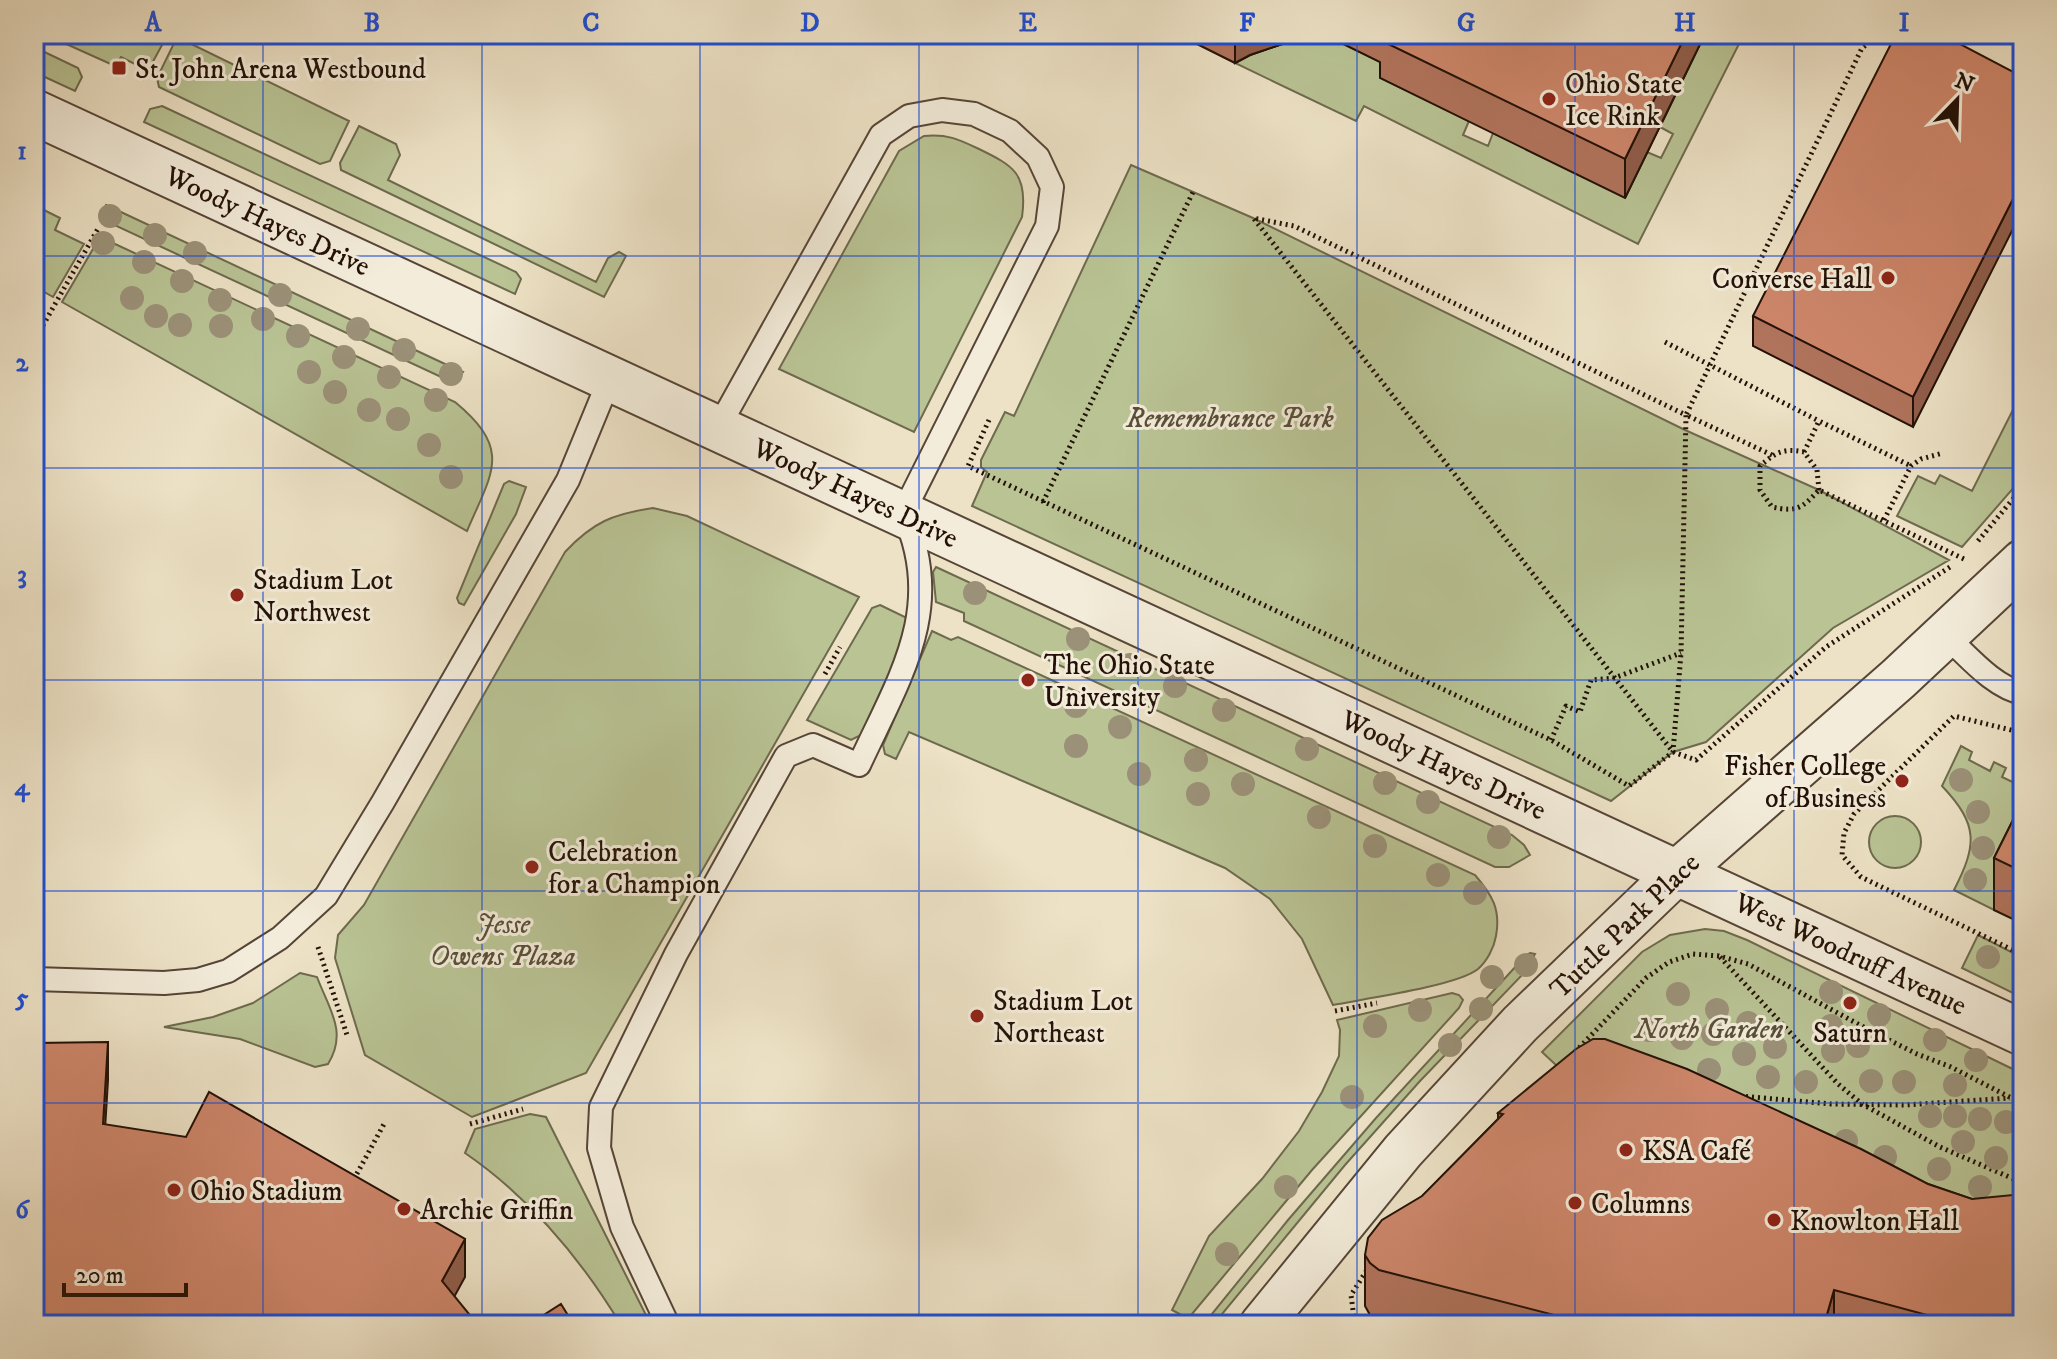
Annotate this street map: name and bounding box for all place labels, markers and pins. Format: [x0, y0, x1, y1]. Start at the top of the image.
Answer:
place label: St. John Arena Westbound [135, 52, 426, 87]
marker: St. John Arena Westbound [110, 59, 128, 77]
place label: Ohio State Ice Rink [1565, 67, 1682, 134]
marker: Ohio State Ice Rink [1540, 90, 1558, 108]
place label: Converse Hall [1712, 262, 1873, 297]
marker: Converse Hall [1879, 269, 1897, 287]
place label: Stadium Lot Northwest [253, 563, 393, 630]
marker: Stadium Lot Northwest [228, 586, 246, 604]
place label: The Ohio State University [1044, 648, 1215, 715]
marker: The Ohio State University [1019, 671, 1037, 689]
place label: Fisher College of Business [1724, 749, 1886, 816]
marker: Fisher College of Business [1893, 772, 1911, 790]
place label: Celebration for a Champion [548, 835, 721, 902]
marker: Celebration for a Champion [523, 858, 541, 876]
place label: Stadium Lot Northeast [993, 984, 1133, 1051]
marker: Saturn [1841, 994, 1859, 1012]
marker: Stadium Lot Northeast [968, 1007, 986, 1025]
place label: Saturn [1813, 1016, 1887, 1051]
place label: KSA Café [1642, 1134, 1751, 1169]
marker: KSA Café [1617, 1141, 1635, 1159]
place label: Ohio Stadium [190, 1174, 342, 1209]
marker: Ohio Stadium [165, 1181, 183, 1199]
place label: Columns [1591, 1187, 1690, 1222]
place label: Archie Griffin [420, 1193, 574, 1228]
marker: Columns [1566, 1194, 1584, 1212]
marker: Archie Griffin [395, 1200, 413, 1218]
place label: Knowlton Hall [1790, 1204, 1960, 1239]
marker: Knowlton Hall [1765, 1211, 1783, 1229]

